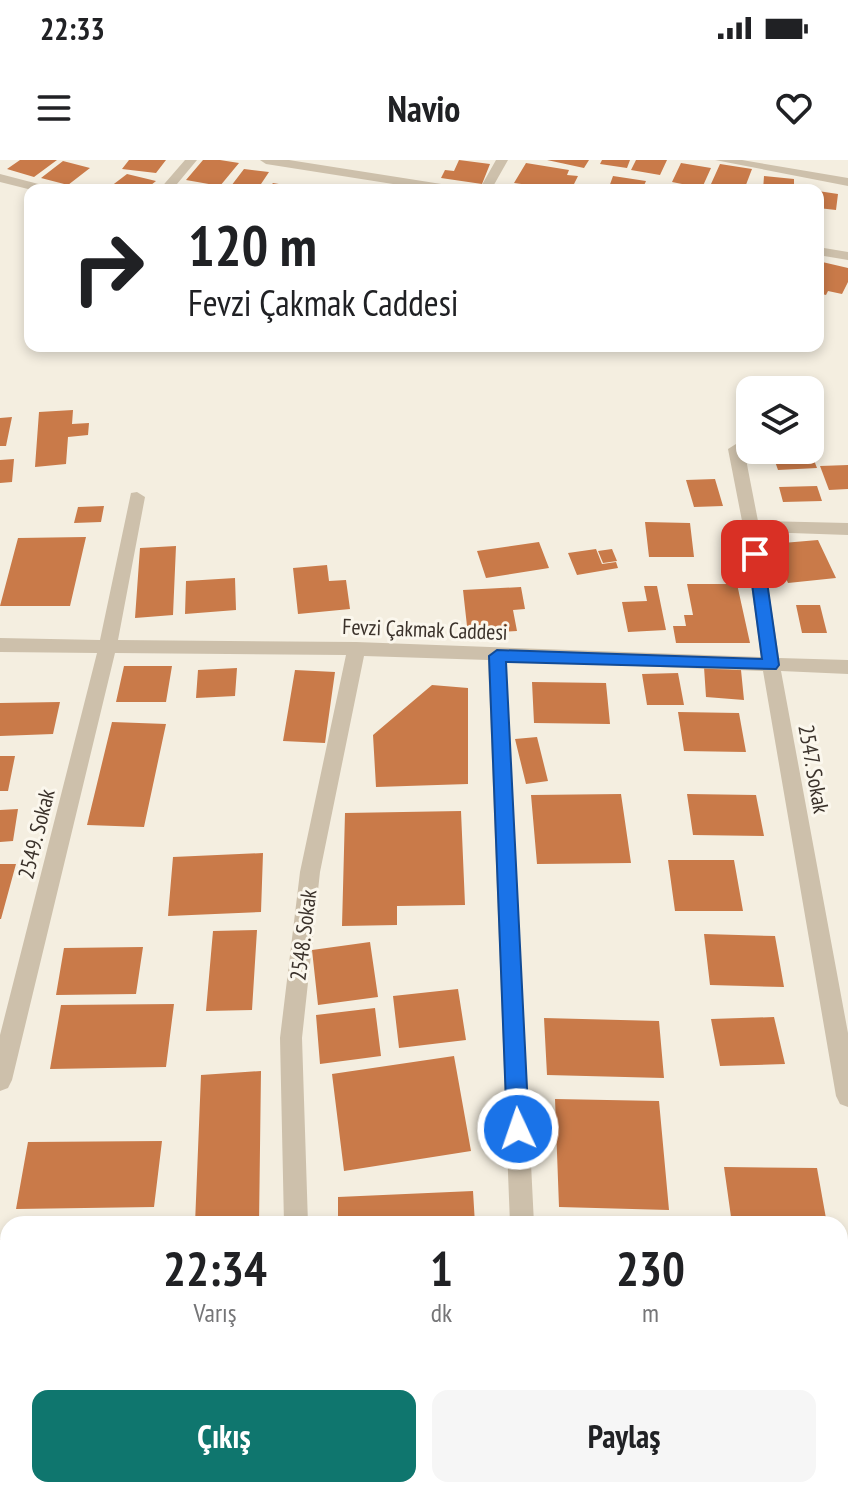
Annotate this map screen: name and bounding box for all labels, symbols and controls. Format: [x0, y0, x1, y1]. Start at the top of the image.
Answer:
text: 22:33 [40, 9, 105, 48]
text: Navio [388, 85, 460, 132]
icon: menu [32, 86, 76, 130]
icon: heart [772, 86, 816, 130]
text: 120 m [188, 209, 317, 281]
icon: right [56, 216, 160, 320]
text: Fevzi Çakmak Caddesi [188, 279, 459, 326]
map controls [736, 376, 824, 464]
button: layers [736, 376, 824, 464]
pin [721, 520, 789, 588]
icon: arrive [733, 532, 777, 576]
street label: Fevzi Çakmak Caddesi [342, 612, 508, 646]
street label: 2547. Sokak [792, 722, 836, 816]
street label: 2549. Sokak [11, 786, 61, 882]
street label: 2548. Sokak [284, 887, 323, 982]
position arrow [476, 1087, 560, 1171]
text: 22:34 [163, 1237, 267, 1299]
text: 1 [430, 1237, 453, 1299]
text: 230 [616, 1237, 685, 1299]
text: Varış [194, 1296, 236, 1329]
text: dk [431, 1296, 452, 1329]
text: m [642, 1296, 659, 1329]
button: Çıkış [32, 1390, 416, 1482]
button: Paylaş [432, 1390, 816, 1482]

